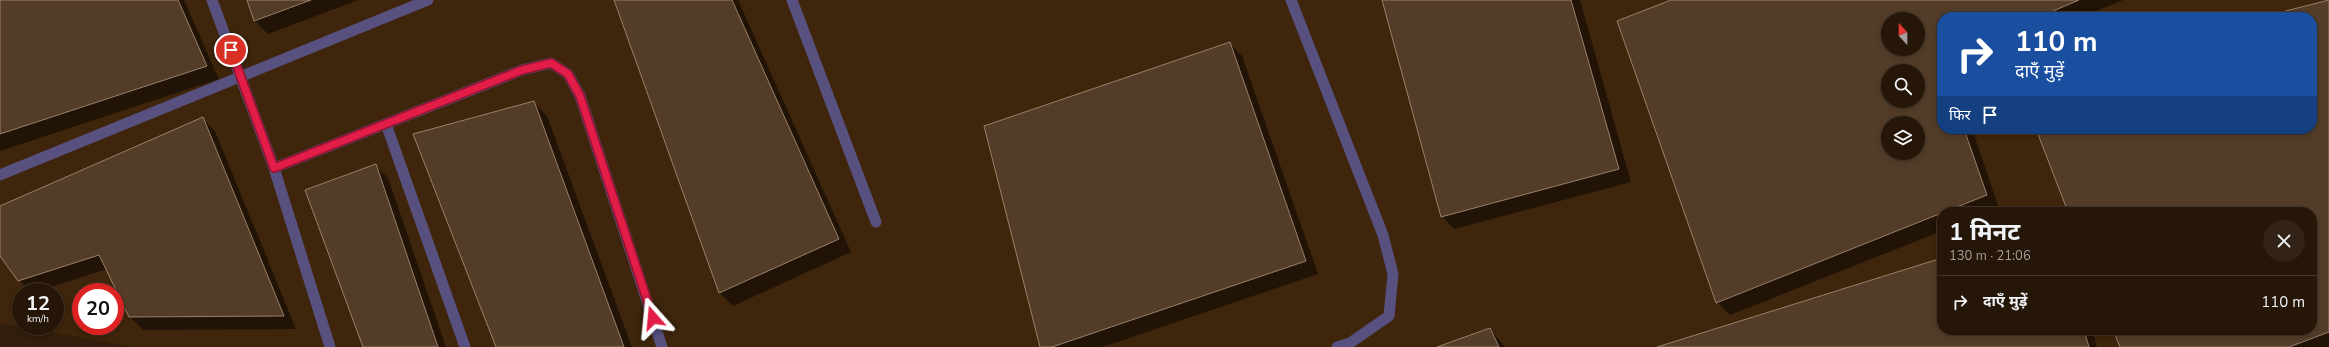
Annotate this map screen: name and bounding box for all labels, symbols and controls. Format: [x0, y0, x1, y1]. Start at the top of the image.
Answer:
north arrow [1881, 12, 1925, 56]
map controls [1881, 12, 1925, 160]
text: 110 m [2015, 23, 2098, 61]
icon: right [1949, 28, 2001, 80]
pin [214, 33, 248, 67]
icon: arrive [220, 39, 242, 61]
text: दाएँ मुड़ें [2015, 59, 2064, 83]
button: search [1881, 64, 1925, 108]
icon: arrive [1979, 104, 2001, 126]
text: फिर [1949, 105, 1971, 125]
button: layers [1881, 116, 1925, 160]
text: 1 मिनट [1949, 216, 2020, 248]
button: close [2263, 220, 2305, 262]
text: 130 m · 21:06 [1949, 247, 2031, 265]
speed limit sign: 20 [72, 283, 124, 335]
text: 12 [26, 290, 50, 317]
icon: right [1949, 291, 1971, 313]
text: दाएँ मुड़ें [1983, 291, 2027, 311]
text: 110 m [2261, 292, 2305, 312]
position arrow [632, 297, 674, 339]
text: km/h [27, 312, 49, 326]

